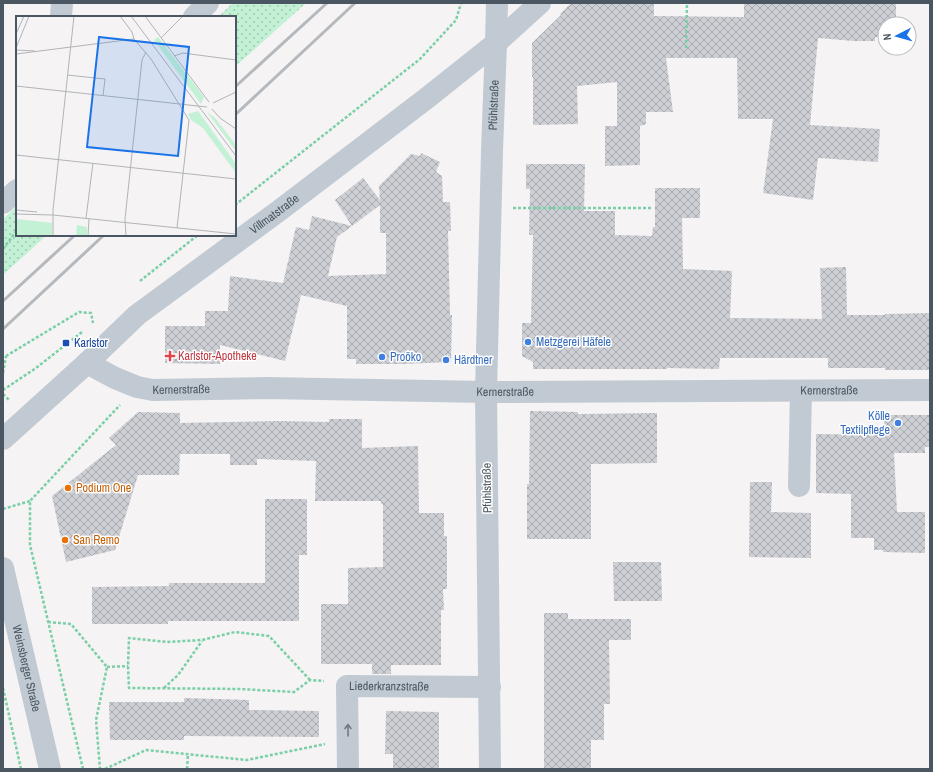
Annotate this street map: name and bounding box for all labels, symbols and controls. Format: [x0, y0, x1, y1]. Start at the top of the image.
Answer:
inset map [16, 16, 236, 236]
north arrow [877, 16, 917, 56]
text: N [880, 33, 894, 41]
street label: Pfühlstraße [485, 80, 503, 131]
street label: Villmatstraße [246, 190, 302, 238]
place label: Metzgerei Häfele [536, 334, 611, 350]
place label: Karlstor [74, 335, 109, 351]
marker: Metzgerei Häfele [523, 337, 533, 347]
marker: Karlstor [61, 338, 71, 348]
place label: Karlstor-Apotheke [178, 348, 257, 364]
place label: Proöko [390, 349, 421, 365]
marker: Karlstor-Apotheke [165, 351, 175, 361]
marker: Proöko [377, 352, 387, 362]
place label: Härdtner [454, 352, 493, 368]
marker: Härdtner [441, 355, 451, 365]
street label: Kernerstraße [152, 381, 210, 398]
street label: Kernerstraße [800, 382, 858, 399]
street label: Kernerstraße [476, 384, 534, 400]
place label: Kölle Textilpflege [840, 408, 890, 438]
marker: Kölle Textilpflege [893, 418, 903, 428]
street label: Pfühlstraße [479, 463, 495, 513]
place label: Podium One [76, 480, 131, 496]
marker: Podium One [63, 483, 73, 493]
place label: San Remo [73, 532, 120, 548]
marker: San Remo [60, 535, 70, 545]
street label: Weinsberger Straße [9, 623, 44, 713]
street label: Liederkranzstraße [349, 678, 429, 695]
one-way arrow [344, 724, 352, 737]

